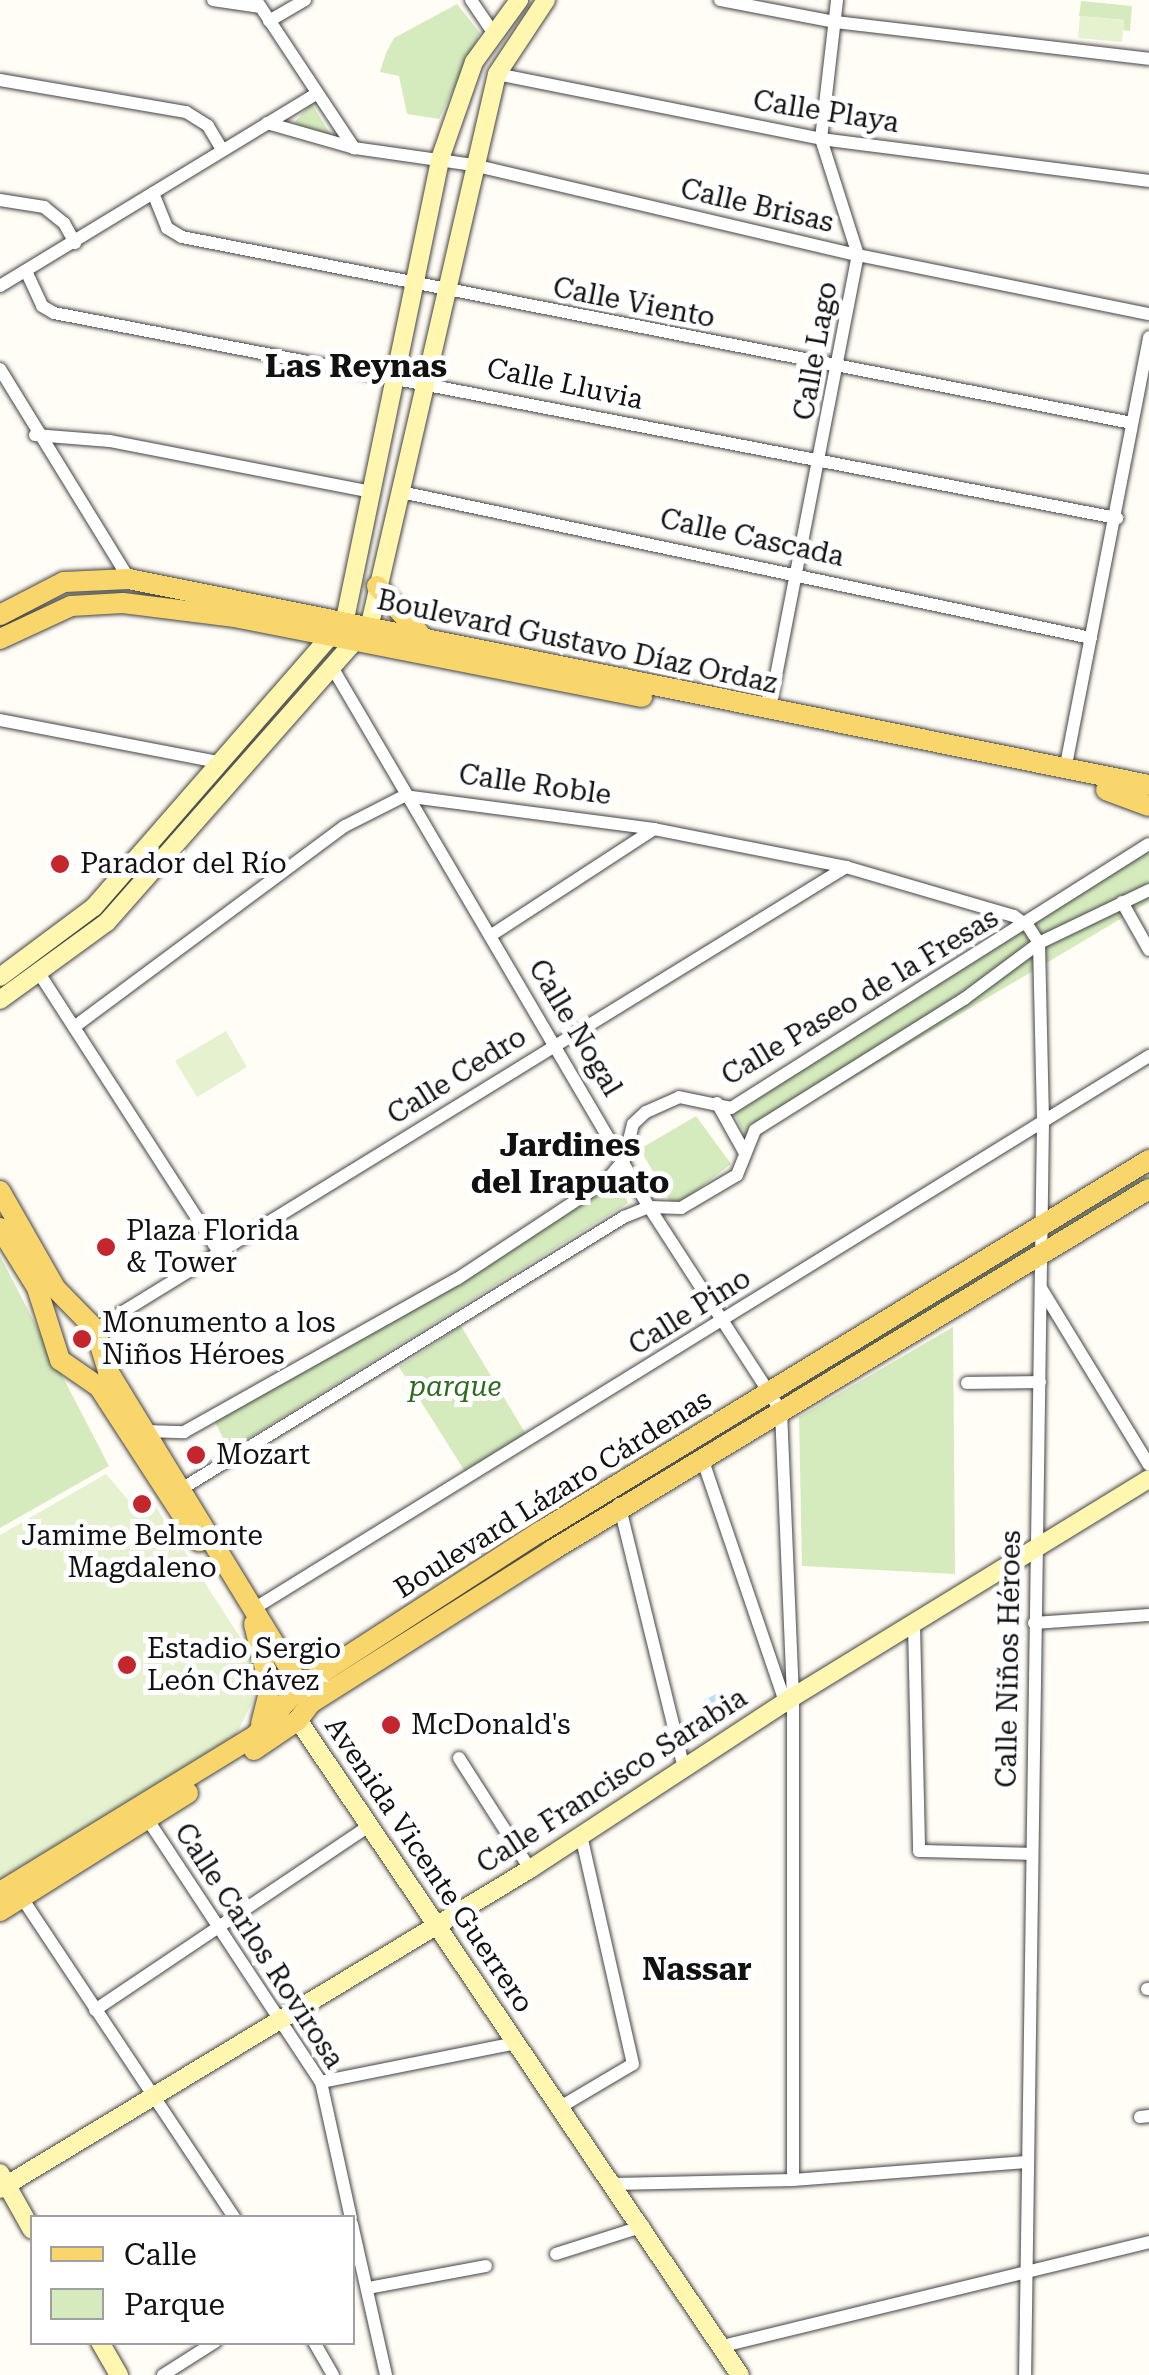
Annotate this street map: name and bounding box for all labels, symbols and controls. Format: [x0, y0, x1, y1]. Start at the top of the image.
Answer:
street label: Calle Playa [751, 84, 901, 140]
street label: Calle Brisas [677, 172, 837, 240]
street label: Calle Viento [550, 271, 718, 335]
street label: Calle Lago [787, 279, 845, 423]
district label: Las Reynas [265, 347, 447, 385]
street label: Calle Lluvia [484, 351, 646, 417]
street label: Calle Cascada [657, 502, 847, 574]
street label: Boulevard Gustavo Díaz Ordaz [374, 583, 780, 701]
street label: Calle Roble [457, 758, 613, 812]
place label: Parador del Río [80, 847, 287, 881]
marker: Parador del Río [49, 853, 71, 875]
street label: Calle Paseo de la Fresas [716, 901, 1004, 1093]
street label: Calle Nogal [521, 954, 629, 1102]
street label: Calle Cedro [381, 1020, 533, 1132]
district label: Jardines del Irapuato [471, 1127, 669, 1202]
place label: Plaza Florida & Tower [126, 1214, 299, 1280]
marker: Plaza Florida & Tower [95, 1236, 117, 1258]
street label: Calle Pino [623, 1261, 757, 1363]
place label: Monumento a los Niños Héroes [102, 1306, 336, 1372]
marker: Monumento a los Niños Héroes [71, 1328, 93, 1350]
park label: parque [409, 1370, 501, 1404]
street label: Boulevard Lázaro Cárdenas [388, 1382, 718, 1606]
place label: Mozart [216, 1438, 310, 1472]
marker: Mozart [185, 1444, 207, 1466]
marker: Jamime Belmonte Magdaleno [131, 1493, 153, 1515]
place label: Jamime Belmonte Magdaleno [21, 1519, 263, 1585]
street label: Calle Niños Héroes [990, 1530, 1028, 1788]
place label: Estadio Sergio León Chávez [147, 1632, 341, 1698]
marker: Estadio Sergio León Chávez [116, 1654, 138, 1676]
street label: Calle Francisco Sarabia [471, 1681, 753, 1881]
place label: McDonald's [411, 1708, 571, 1742]
street label: Avenida Vicente Guerrero [317, 1711, 541, 2019]
marker: McDonald's [380, 1714, 402, 1736]
street label: Calle Carlos Rovirosa [167, 1817, 351, 2075]
district label: Nassar [642, 1950, 752, 1988]
legend [30, 2215, 355, 2345]
text: Calle [124, 2237, 197, 2272]
text: Parque [124, 2287, 225, 2322]

